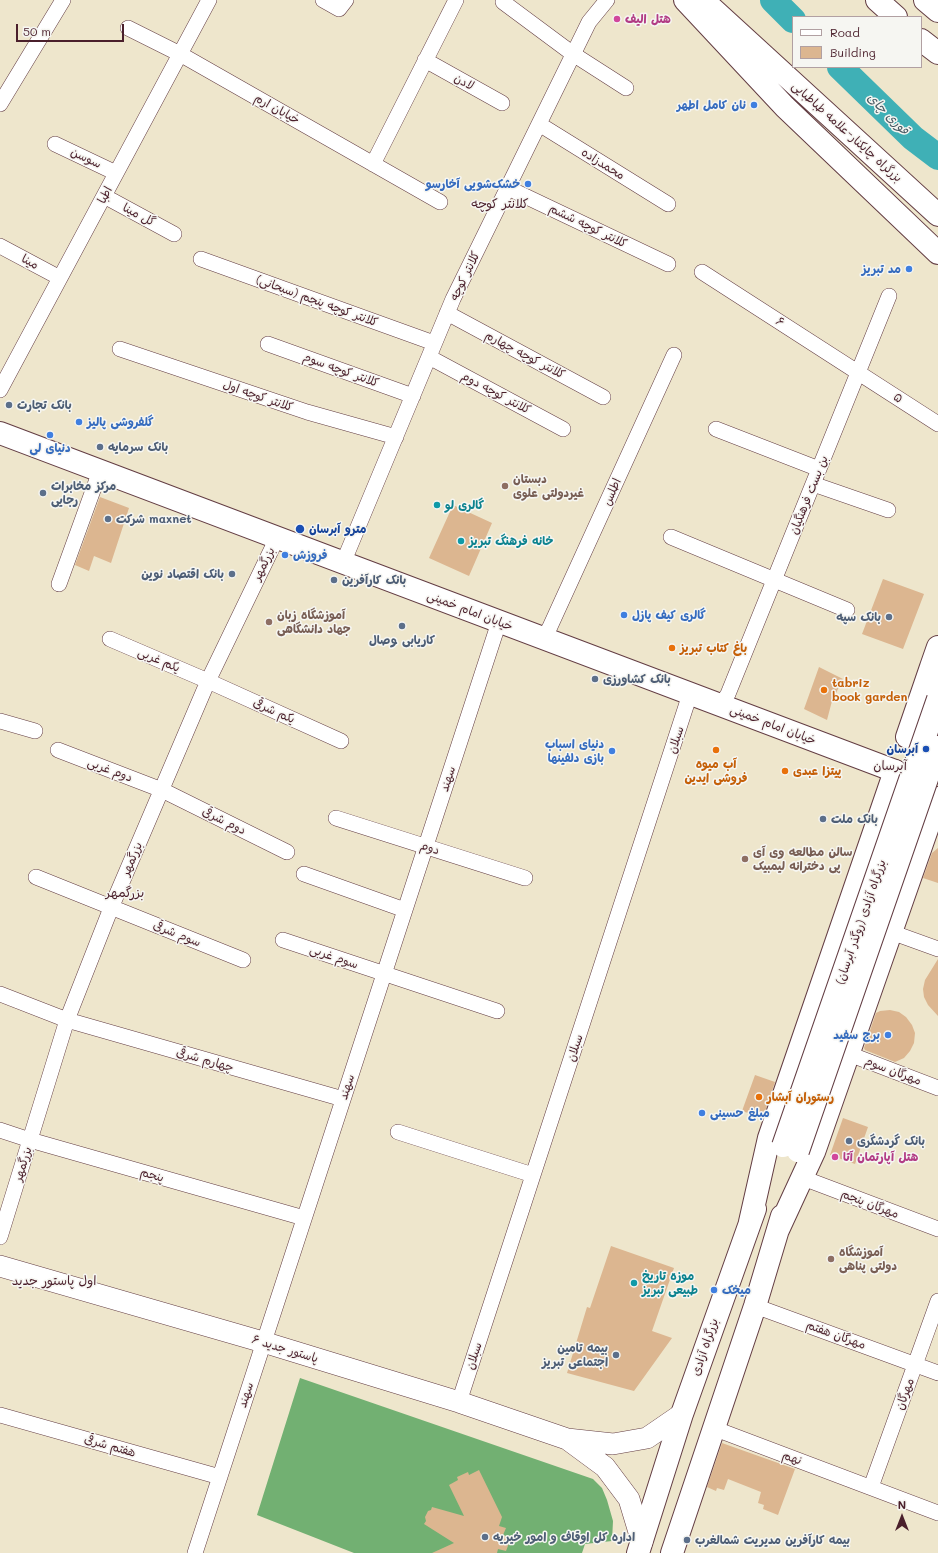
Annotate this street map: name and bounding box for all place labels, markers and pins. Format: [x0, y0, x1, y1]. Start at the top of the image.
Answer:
place label: هتل الیف [625, 12, 671, 26]
marker: هتل الیف [612, 14, 622, 24]
place label: نان کامل اطهر [677, 98, 746, 112]
marker: نان کامل اطهر [749, 100, 759, 110]
place label: خشک‌شویی آخارسو [426, 177, 520, 191]
marker: خشک‌شویی آخارسو [523, 179, 533, 189]
place label: مد تبریز [862, 262, 901, 276]
marker: مد تبریز [904, 264, 914, 274]
place label: بانک تجارت [17, 398, 72, 412]
marker: بانک تجارت [4, 400, 14, 410]
place label: گلفروشی پالیز [87, 415, 154, 429]
marker: گلفروشی پالیز [74, 417, 84, 427]
marker: دنیای لی [45, 430, 55, 440]
place label: بانک سرمایه [108, 440, 168, 454]
place label: دنیای لی [29, 441, 71, 455]
marker: بانک سرمایه [95, 442, 105, 452]
place label: دبستان غیردولتی علوی [513, 472, 584, 500]
place label: مرکز مخابرات رجایی [51, 479, 116, 507]
marker: دبستان غیردولتی علوی [500, 481, 510, 491]
marker: مرکز مخابرات رجایی [38, 488, 48, 498]
place label: گالری لو [445, 498, 484, 512]
marker: گالری لو [432, 500, 442, 510]
place label: شرکت maxnet [116, 512, 192, 526]
marker: شرکت maxnet [103, 514, 113, 524]
place label: مترو آبرسان [309, 522, 367, 536]
marker: مترو آبرسان [294, 523, 306, 535]
place label: خانه فرهنگ تبریز [469, 534, 553, 548]
marker: خانه فرهنگ تبریز [456, 536, 466, 546]
place label: فروزش [293, 548, 328, 562]
marker: فروزش [280, 550, 290, 560]
place label: بانک اقتصاد نوین [141, 567, 224, 581]
marker: بانک اقتصاد نوین [227, 569, 237, 579]
place label: بانک کارآفرین [342, 573, 406, 587]
marker: بانک کارآفرین [329, 575, 339, 585]
place label: آموزشگاه زبان جهاد دانشگاهی [277, 608, 351, 636]
place label: گالری کیف پازل [632, 608, 706, 622]
marker: گالری کیف پازل [619, 610, 629, 620]
place label: بانک سپه [836, 610, 881, 624]
marker: بانک سپه [884, 612, 894, 622]
marker: آموزشگاه زبان جهاد دانشگاهی [264, 617, 274, 627]
marker: کاریابی وصال [397, 621, 407, 631]
place label: کاریابی وصال [369, 633, 435, 647]
place label: باغ کتاب تبریز [680, 641, 747, 655]
marker: باغ کتاب تبریز [667, 643, 677, 653]
place label: بانک کشاورزی [603, 672, 671, 686]
marker: بانک کشاورزی [590, 674, 600, 684]
place label: tabriz book garden [832, 676, 907, 704]
marker: tabriz book garden [819, 685, 829, 695]
place label: دنیای اسباب بازی دلفینها [545, 737, 604, 765]
place label: آبرسان [887, 742, 918, 756]
marker: آبرسان [921, 744, 931, 754]
marker: آب میوه فروشی ایدین [711, 745, 721, 755]
marker: دنیای اسباب بازی دلفینها [607, 746, 617, 756]
place label: آب میوه فروشی ایدین [684, 757, 748, 785]
place label: پیتزا عبدی [793, 764, 841, 778]
marker: پیتزا عبدی [780, 766, 790, 776]
place label: بانک ملت [831, 812, 878, 826]
marker: بانک ملت [818, 814, 828, 824]
place label: سالن مطالعه وی آی پی دخترانه لیمبیک [753, 845, 852, 873]
marker: سالن مطالعه وی آی پی دخترانه لیمبیک [740, 854, 750, 864]
place label: برج سفید [833, 1028, 880, 1042]
marker: برج سفید [883, 1030, 893, 1040]
place label: رستوران آبشار [767, 1090, 834, 1104]
marker: رستوران آبشار [754, 1092, 764, 1102]
place label: مبلغ حسینی [710, 1106, 770, 1120]
marker: مبلغ حسینی [697, 1108, 707, 1118]
place label: بانک گردشگری [857, 1134, 925, 1148]
marker: بانک گردشگری [844, 1136, 854, 1146]
place label: هتل آپارتمان آتا [843, 1150, 918, 1164]
marker: هتل آپارتمان آتا [830, 1152, 840, 1162]
place label: آموزشگاه دولتی پناهی [839, 1245, 897, 1273]
marker: آموزشگاه دولتی پناهی [826, 1254, 836, 1264]
place label: موزه تاریخ طبیعی تبریز [642, 1269, 698, 1297]
marker: موزه تاریخ طبیعی تبریز [629, 1278, 639, 1288]
place label: میخک [722, 1283, 751, 1297]
marker: میخک [709, 1285, 719, 1295]
place label: بیمه تامین اجتماعی تبریز [542, 1341, 608, 1369]
marker: بیمه تامین اجتماعی تبریز [611, 1350, 621, 1360]
place label: اداره کل اوقاف و امور خیریه [493, 1530, 635, 1544]
marker: اداره کل اوقاف و امور خیریه [480, 1532, 490, 1542]
place label: بیمه کارآفرین مدیریت شمالغرب [695, 1533, 850, 1547]
marker: بیمه کارآفرین مدیریت شمالغرب [682, 1535, 692, 1545]

